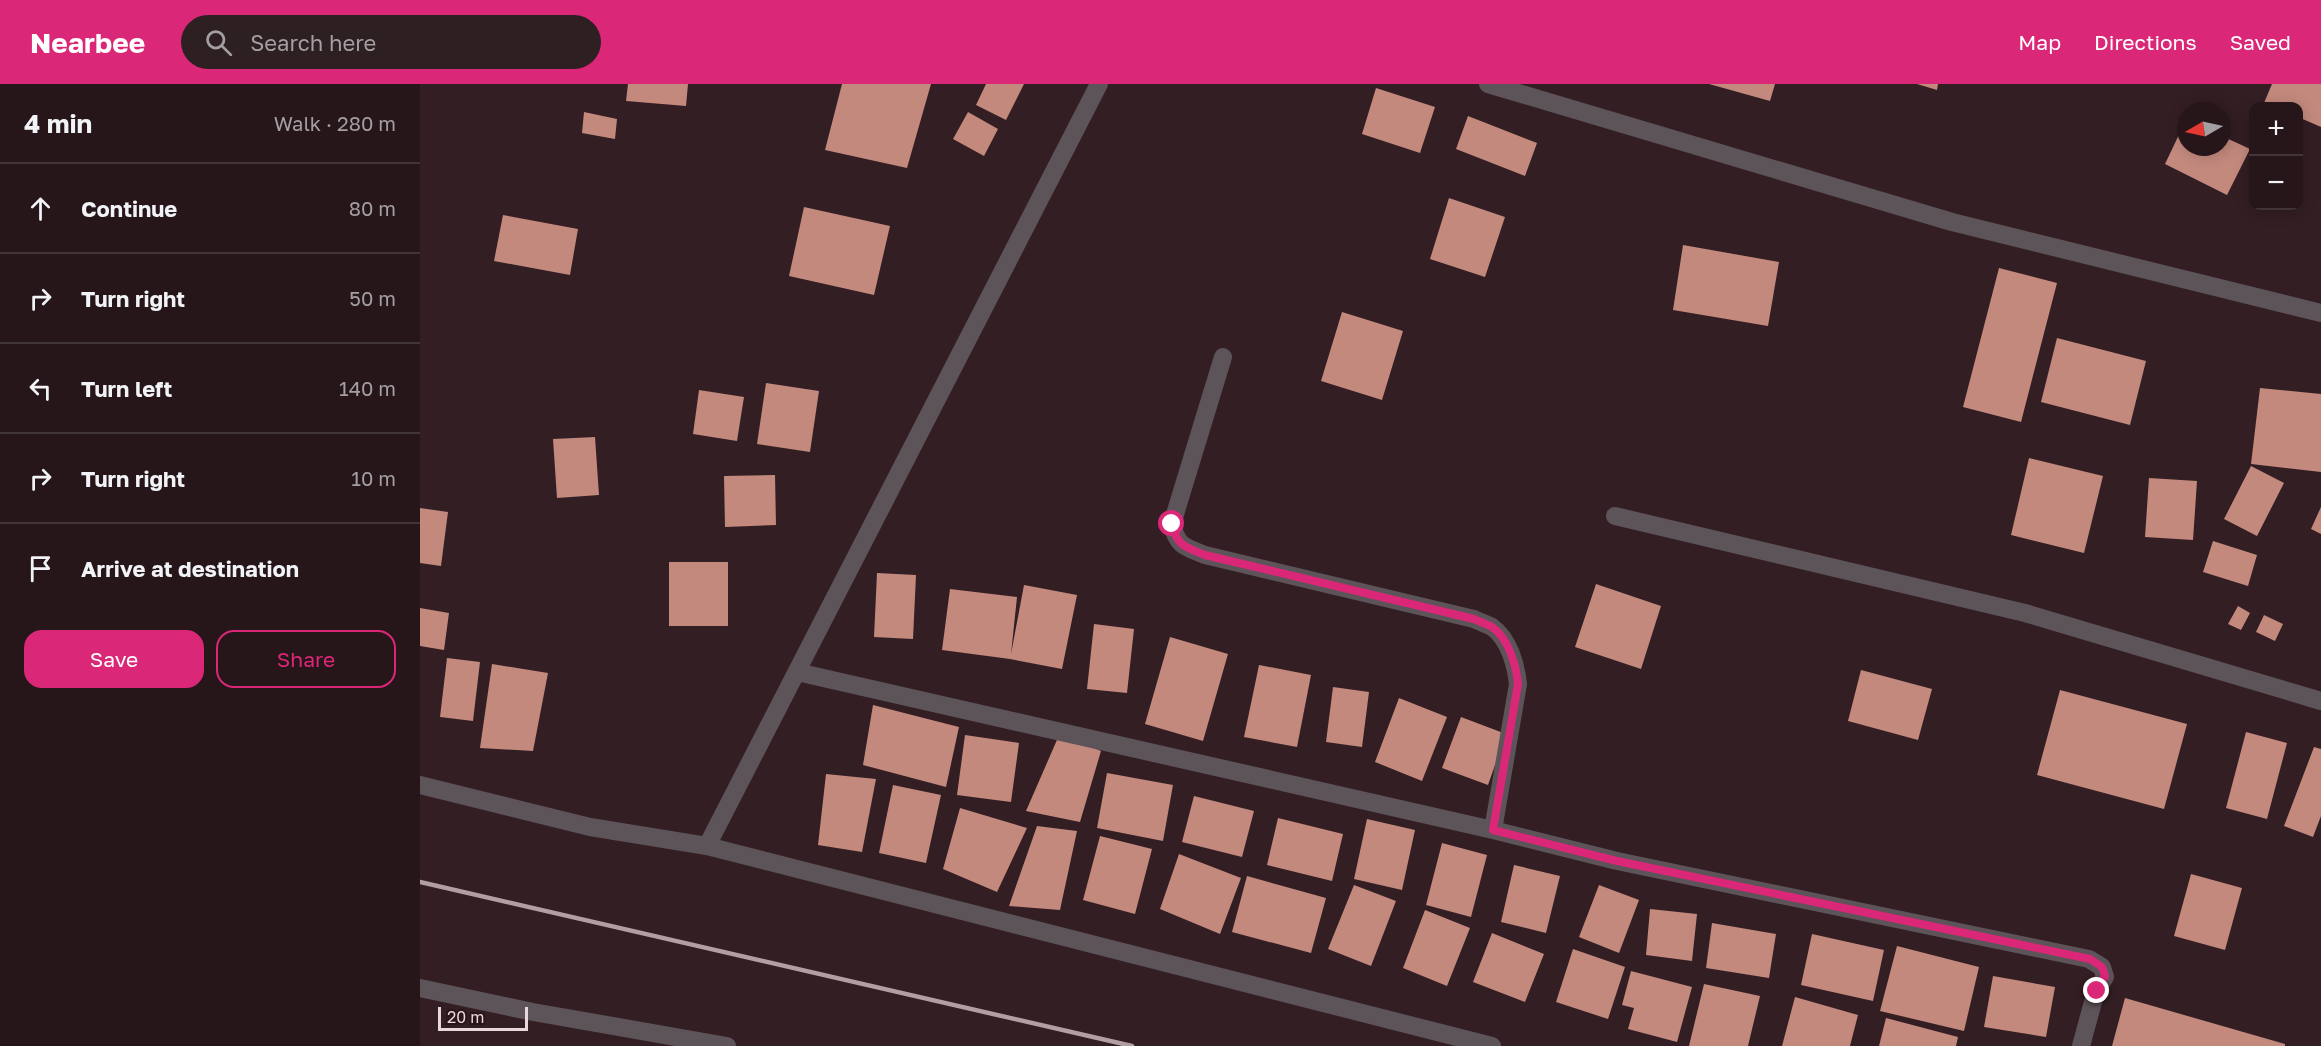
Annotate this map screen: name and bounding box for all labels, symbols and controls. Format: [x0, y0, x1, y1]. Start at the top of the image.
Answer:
search box [181, 15, 601, 69]
text: Nearbee [30, 26, 145, 59]
icon: search [202, 26, 235, 59]
text: Search here [250, 29, 376, 56]
text: Map [2018, 29, 2061, 55]
text: Directions [2094, 29, 2197, 55]
text: Saved [2230, 29, 2291, 55]
north arrow [2177, 102, 2231, 156]
map controls [2249, 102, 2303, 210]
button: + [2249, 102, 2303, 156]
text: 4 min [24, 108, 92, 139]
text: Walk · 280 m [274, 111, 396, 135]
button: − [2249, 156, 2303, 210]
icon: ahead [24, 192, 57, 225]
text: Continue [81, 195, 177, 222]
text: 80 m [349, 196, 396, 220]
icon: right [24, 282, 57, 315]
text: Turn right [81, 285, 185, 312]
text: 50 m [349, 286, 396, 310]
icon: left [24, 372, 57, 405]
text: Turn left [81, 375, 172, 402]
text: 140 m [339, 376, 396, 400]
icon: right [24, 462, 57, 495]
text: Turn right [81, 465, 185, 492]
text: 10 m [351, 466, 396, 490]
route start [1158, 510, 1184, 536]
icon: arrive [24, 552, 57, 585]
text: Arrive at destination [81, 555, 299, 582]
button: Save [24, 630, 204, 688]
button: Share [216, 630, 396, 688]
route end [2083, 977, 2109, 1003]
scale bar [438, 1004, 528, 1032]
text: 20 m [447, 1007, 484, 1027]

